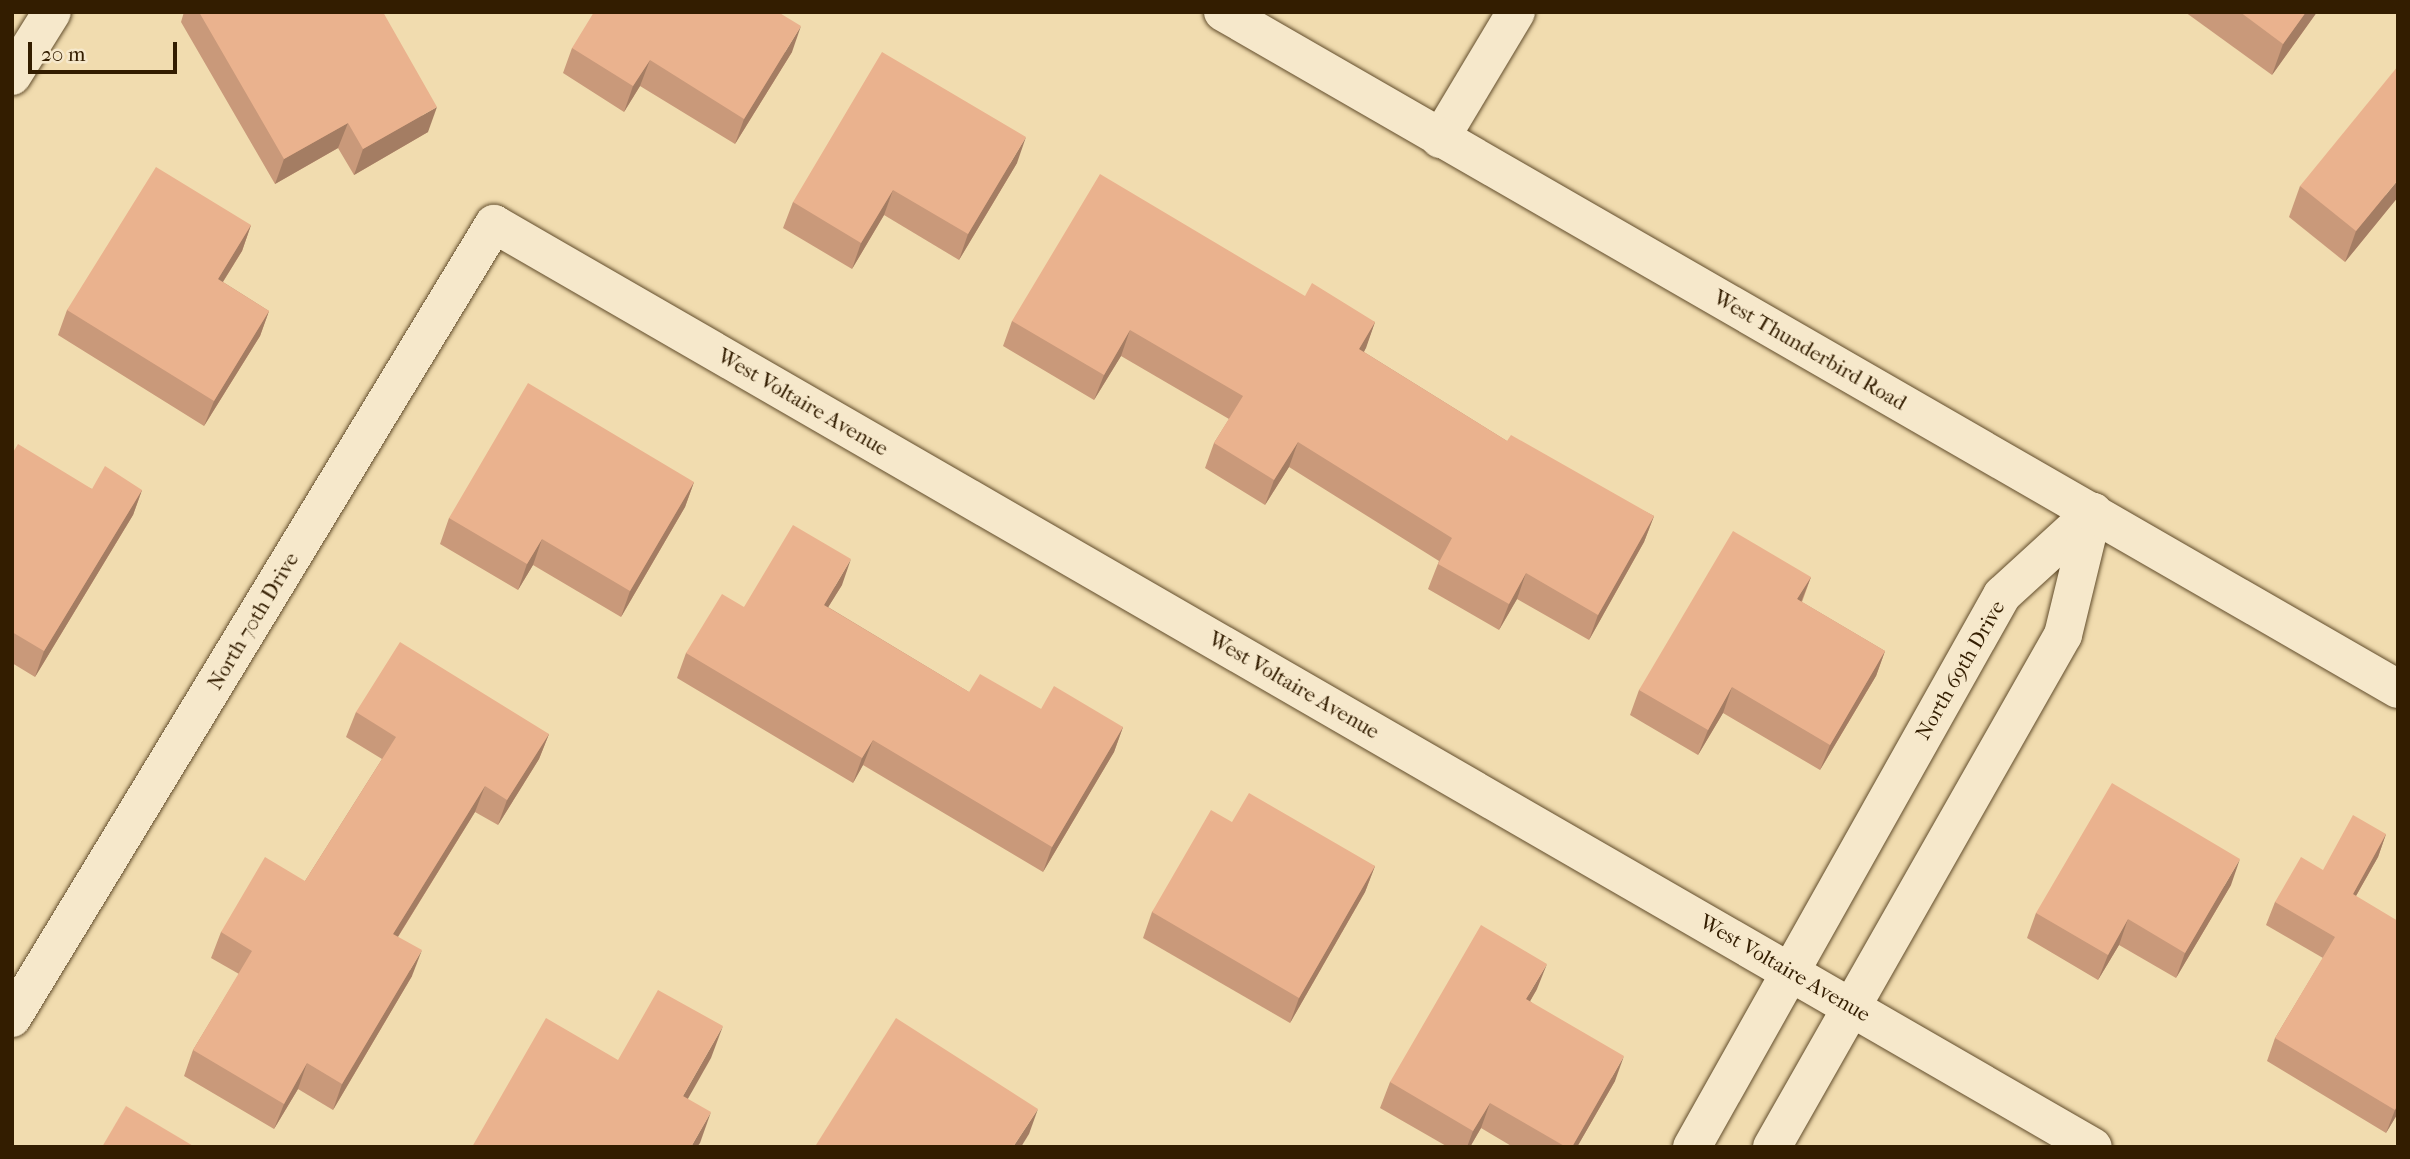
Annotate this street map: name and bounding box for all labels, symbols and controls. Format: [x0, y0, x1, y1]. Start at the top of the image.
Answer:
scale bar [32, 28, 180, 72]
text: 20 m [41, 42, 85, 66]
street label: West Thunderbird Road [1709, 284, 1911, 416]
street label: West Voltaire Avenue [713, 343, 893, 461]
street label: North 70th Drive [202, 548, 304, 694]
street label: North 69th Drive [1910, 596, 2010, 744]
street label: West Voltaire Avenue [1204, 626, 1384, 744]
street label: West Voltaire Avenue [1695, 909, 1875, 1027]

